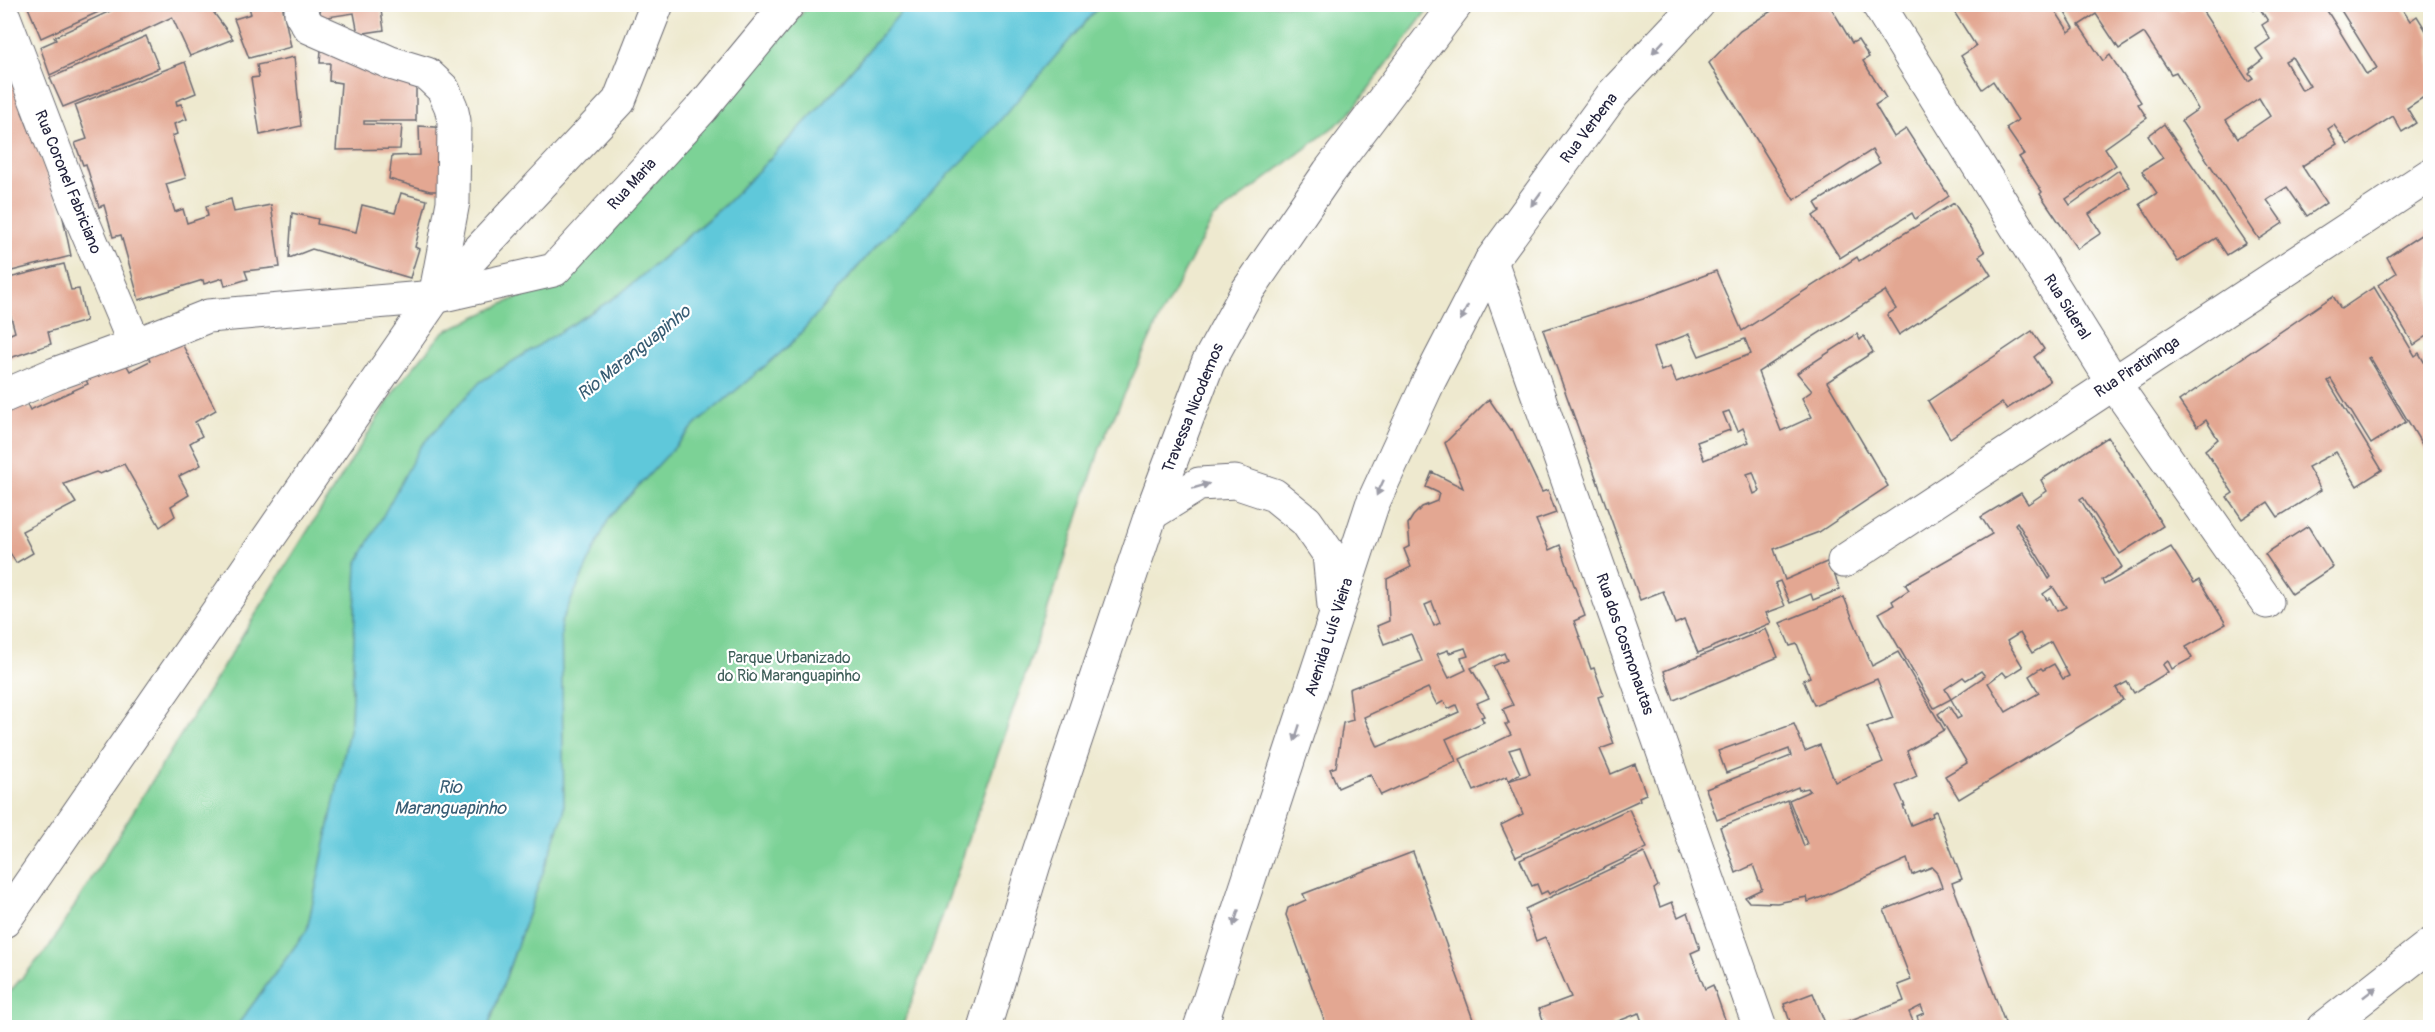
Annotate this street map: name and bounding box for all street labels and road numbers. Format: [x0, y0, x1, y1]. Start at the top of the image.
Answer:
street label: Rua Verbena [1556, 89, 1622, 167]
street label: Rua Coronel Fabriciano [30, 107, 106, 257]
street label: Rua Maria [603, 154, 661, 214]
street label: Rua Sideral [2039, 271, 2095, 343]
street label: Rua Piratininga [2090, 332, 2184, 402]
street label: Travessa Nicodemos [1158, 340, 1228, 476]
street label: Rua dos Cosmonautas [1591, 571, 1659, 717]
street label: Avenida Luís Vieira [1300, 575, 1358, 699]

